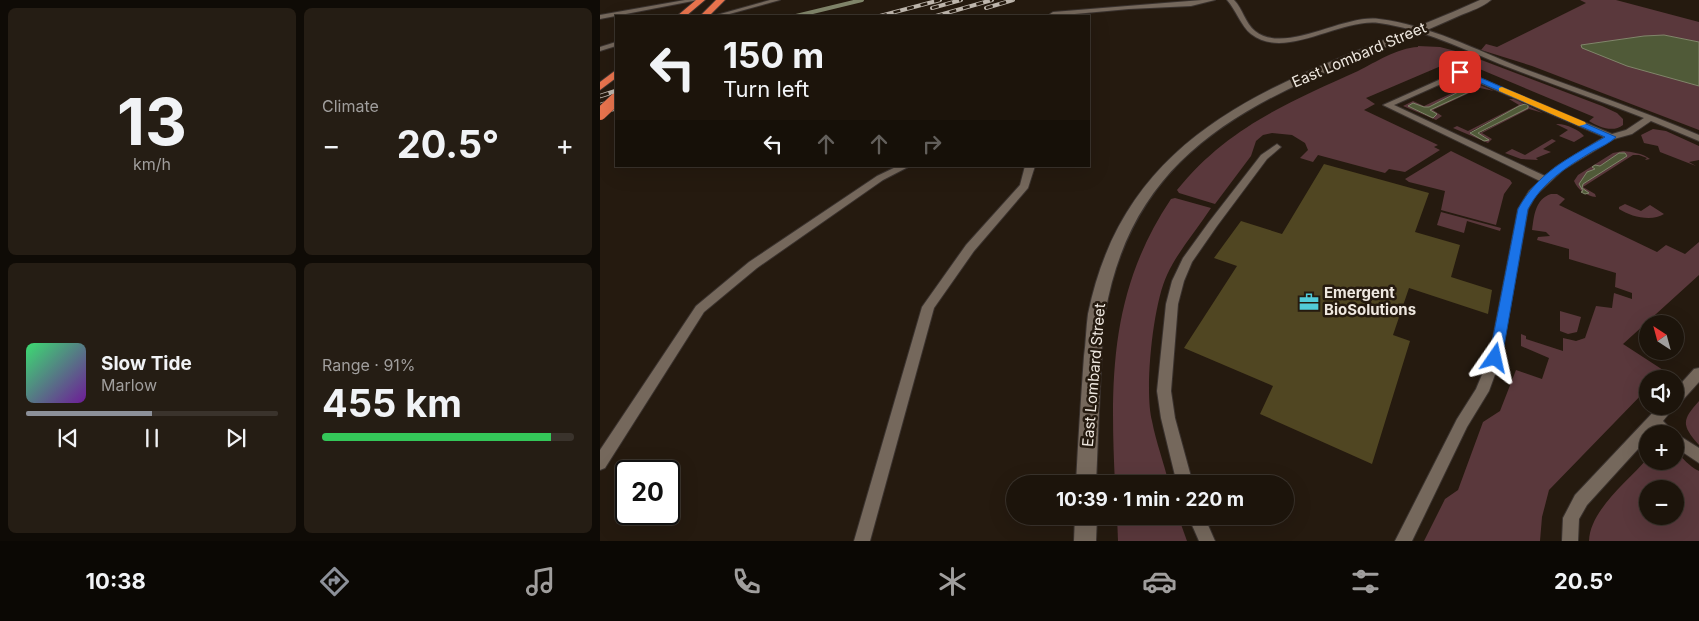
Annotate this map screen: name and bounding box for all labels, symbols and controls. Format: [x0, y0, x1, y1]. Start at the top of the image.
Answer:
street label: East Lombard Street [1289, 18, 1429, 91]
text: 150 m [723, 34, 824, 76]
icon: left [640, 35, 705, 100]
pin [1439, 51, 1481, 93]
icon: arrive [1446, 58, 1474, 86]
text: Turn left [723, 76, 809, 102]
text: 13 [117, 82, 187, 161]
text: Climate [322, 96, 379, 116]
text: 20.5° [397, 121, 499, 167]
text: − [322, 128, 341, 162]
text: + [555, 128, 574, 162]
icon: left [759, 130, 787, 158]
icon: ahead [812, 130, 840, 158]
icon: ahead [865, 130, 893, 158]
icon: right [918, 130, 946, 158]
text: km/h [133, 154, 171, 174]
place label: Emergent BioSolutions [1324, 283, 1416, 319]
office icon: Emergent BioSolutions [1298, 291, 1320, 313]
street label: East Lombard Street [1078, 302, 1109, 448]
north arrow [1639, 315, 1684, 360]
map controls [1639, 315, 1684, 525]
position arrow [1468, 331, 1520, 383]
text: Slow Tide [101, 352, 192, 375]
text: Range · 91% [322, 355, 416, 375]
button: sound [1639, 370, 1684, 415]
text: Marlow [101, 375, 157, 395]
text: 455 km [322, 380, 462, 426]
icon: previous [54, 424, 82, 452]
icon: pause [138, 424, 166, 452]
icon: next [222, 424, 250, 452]
button: + [1639, 425, 1684, 470]
speed limit sign: 20 [615, 460, 680, 525]
button: − [1639, 480, 1684, 525]
text: 10:39 · 1 min · 220 m [1056, 488, 1244, 511]
icon: directions [317, 564, 352, 599]
icon: music [523, 564, 558, 599]
icon: phone [729, 564, 764, 599]
icon: climate [935, 564, 970, 599]
icon: car [1142, 564, 1177, 599]
icon: filters [1348, 564, 1383, 599]
text: 10:38 [86, 568, 146, 594]
text: 20.5° [1554, 568, 1613, 594]

